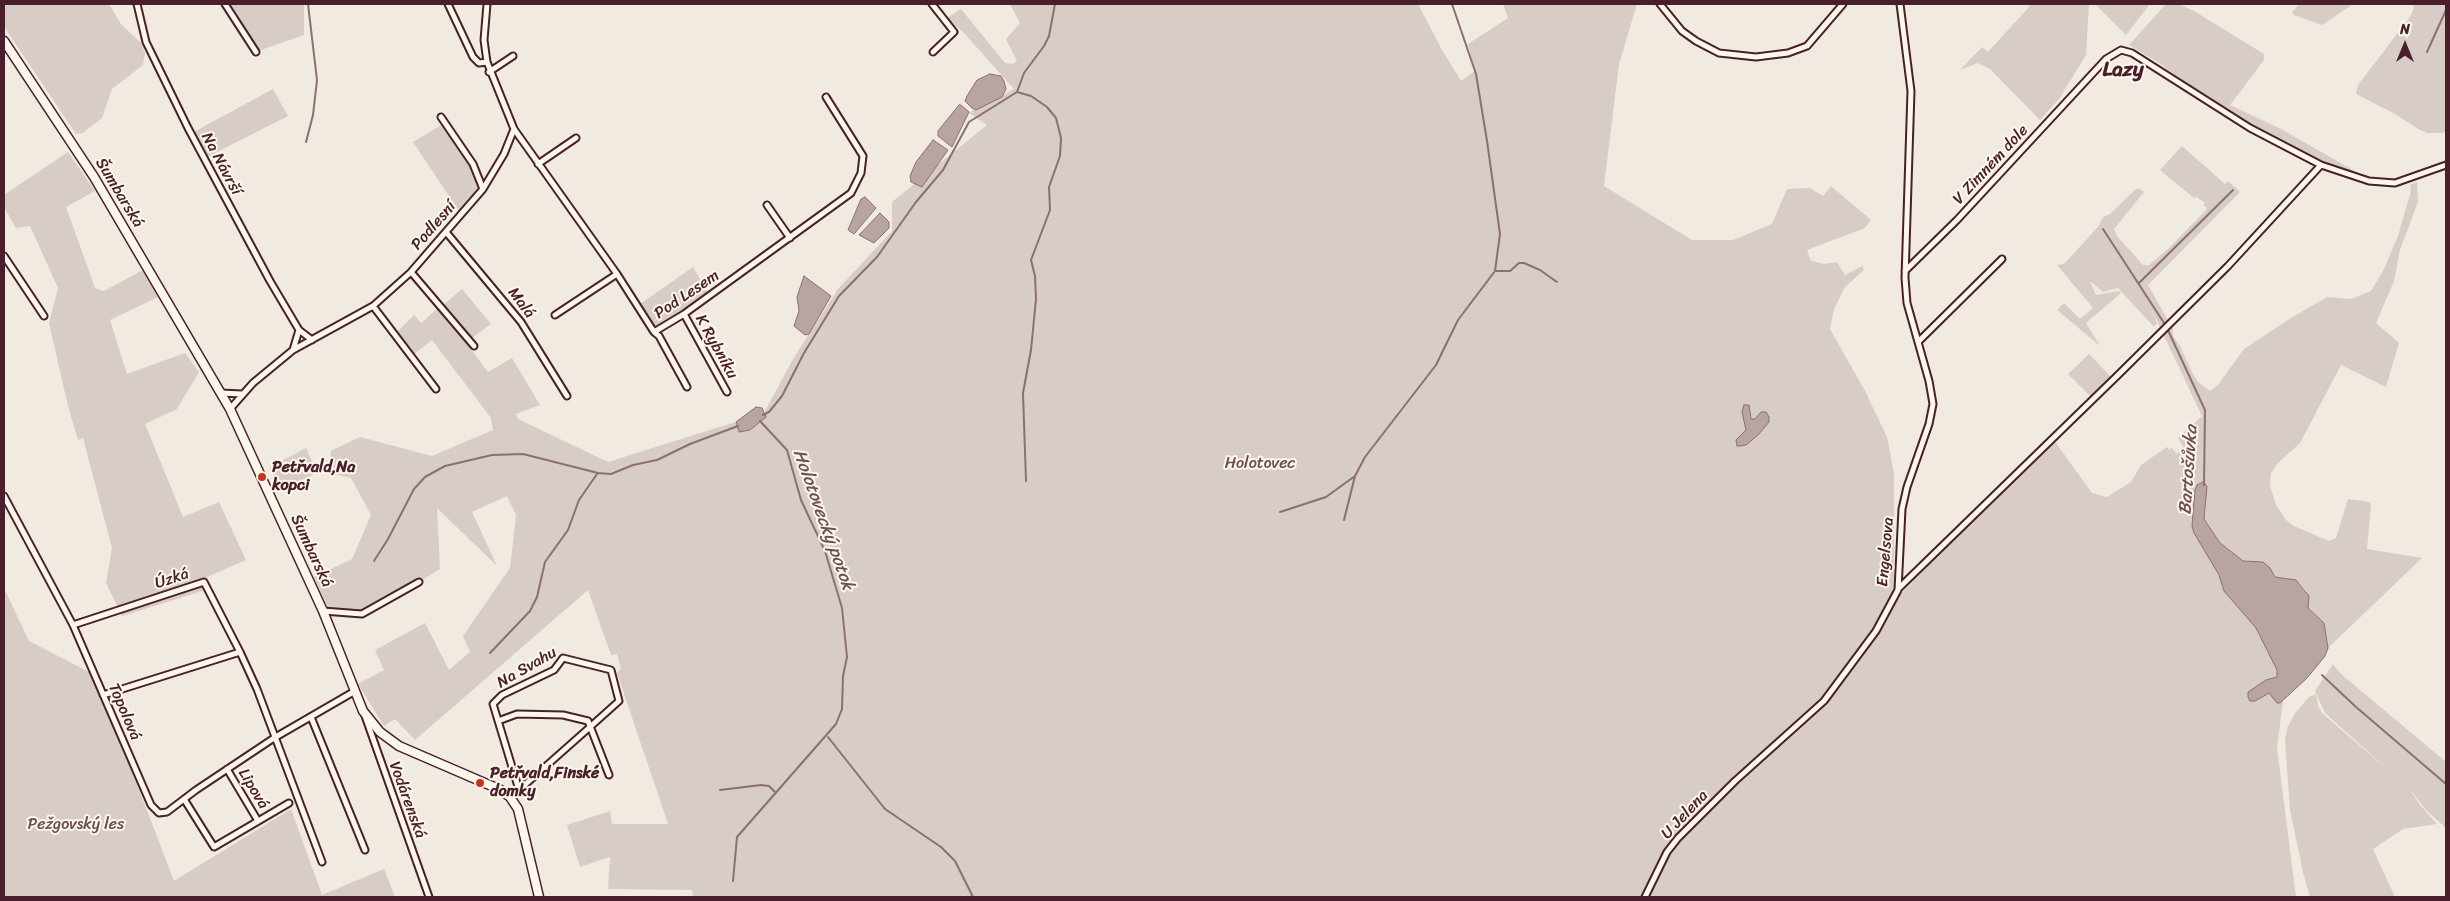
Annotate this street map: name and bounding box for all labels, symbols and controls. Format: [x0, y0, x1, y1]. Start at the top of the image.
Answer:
text: N [2400, 17, 2410, 42]
north arrow [2380, 20, 2430, 70]
district label: Lazy [2102, 58, 2144, 84]
street label: V Zimném dole [1949, 121, 2033, 209]
street label: Na Návrší [197, 129, 245, 199]
street label: Šumbarská [91, 155, 147, 231]
street label: Podlesní [408, 198, 460, 254]
street label: Pod Lesem [651, 266, 723, 324]
street label: Malá [503, 284, 539, 322]
street label: K Rybníku [690, 311, 742, 383]
water label: Bartošůvka [2175, 425, 2203, 515]
water label: Holotovecký potok [787, 447, 859, 593]
park label: Holotovec [1225, 454, 1295, 474]
place label: Petřvald,Na kopci [272, 458, 355, 496]
marker: Petřvald,Na kopci [256, 471, 268, 483]
street label: Šumbarská [286, 512, 336, 590]
street label: Engelsova [1873, 517, 1899, 587]
street label: Úzká [153, 565, 191, 593]
street label: Na Svahu [494, 643, 560, 693]
street label: Topolová [103, 681, 145, 743]
street label: Vodárenská [384, 759, 430, 841]
place label: Petřvald,Finské domky [490, 764, 599, 802]
street label: Lipová [233, 765, 273, 813]
marker: Petřvald,Finské domky [474, 777, 486, 789]
street label: U Jelena [1658, 787, 1712, 843]
park label: Pežgovský les [28, 815, 124, 835]

